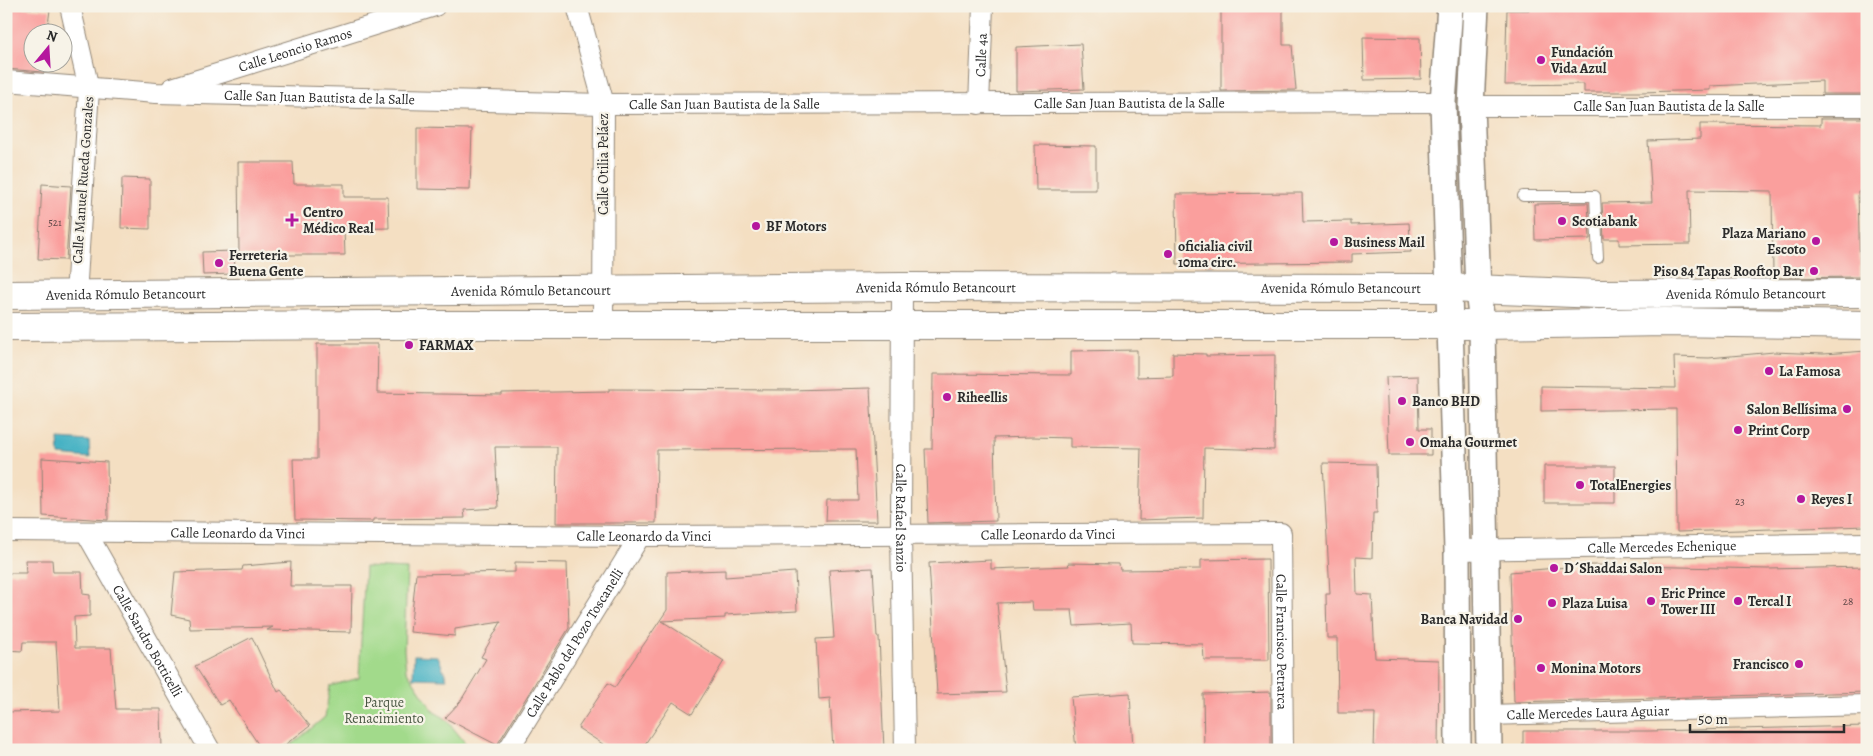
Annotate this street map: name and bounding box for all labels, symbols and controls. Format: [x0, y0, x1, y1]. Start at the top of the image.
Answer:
north arrow [22, 22, 72, 72]
street label: Calle Leoncio Ramos [236, 23, 354, 76]
text: N [44, 26, 60, 47]
street label: Calle 4a [971, 32, 991, 77]
place label: Fundación Vida Azul [1550, 43, 1613, 78]
marker: Fundación Vida Azul [1535, 54, 1547, 66]
street label: Calle San Juan Bautista de la Salle [224, 85, 415, 109]
street label: Calle San Juan Bautista de la Salle [1034, 93, 1225, 112]
street label: Calle San Juan Bautista de la Salle [629, 94, 820, 113]
street label: Calle Manuel Rueda Gonzales [68, 96, 98, 264]
street label: Calle San Juan Bautista de la Salle [1574, 97, 1764, 116]
street label: Calle Otilia Peláez [594, 113, 613, 215]
place label: Centro Médico Real [303, 203, 374, 238]
place label: Scotiabank [1572, 212, 1638, 231]
marker: Centro Médico Real [285, 213, 299, 227]
house number: 521 [48, 215, 62, 230]
marker: Scotiabank [1556, 215, 1568, 227]
place label: BF Motors [766, 217, 827, 236]
marker: BF Motors [750, 220, 762, 232]
place label: Plaza Mariano Escoto [1722, 224, 1806, 259]
place label: Business Mail [1344, 233, 1425, 252]
marker: Plaza Mariano Escoto [1810, 235, 1822, 247]
marker: Business Mail [1328, 236, 1340, 248]
place label: oficialia civil 10ma circ. [1178, 237, 1252, 272]
place label: Ferreteria Buena Gente [229, 246, 304, 281]
marker: oficialia civil 10ma circ. [1162, 248, 1174, 260]
marker: Ferreteria Buena Gente [213, 257, 225, 269]
place label: Piso 84 Tapas Rooftop Bar [1653, 262, 1804, 281]
marker: Piso 84 Tapas Rooftop Bar [1808, 265, 1820, 277]
street label: Avenida Rómulo Betancourt [855, 277, 1016, 297]
street label: Avenida Rómulo Betancourt [1260, 278, 1421, 297]
street label: Avenida Rómulo Betancourt [450, 280, 611, 301]
street label: Avenida Rómulo Betancourt [45, 284, 206, 304]
street label: Avenida Rómulo Betancourt [1665, 284, 1826, 303]
place label: FARMAX [419, 336, 474, 355]
marker: FARMAX [403, 339, 415, 351]
place label: La Famosa [1779, 362, 1841, 381]
marker: La Famosa [1763, 365, 1775, 377]
place label: Riheellis [957, 388, 1008, 407]
marker: Riheellis [941, 391, 953, 403]
place label: Banco BHD [1412, 392, 1480, 411]
marker: Banco BHD [1396, 395, 1408, 407]
place label: Salon Bellísima [1747, 400, 1837, 419]
marker: Salon Bellísima [1841, 403, 1853, 415]
place label: Print Corp [1748, 421, 1810, 440]
marker: Print Corp [1732, 424, 1744, 436]
place label: Omaha Gourmet [1420, 433, 1517, 452]
marker: Omaha Gourmet [1404, 436, 1416, 448]
street label: Calle Rafael Sanzio [891, 464, 911, 572]
place label: TotalEnergies [1590, 476, 1671, 495]
marker: TotalEnergies [1574, 479, 1586, 491]
place label: Reyes I [1811, 490, 1852, 509]
marker: Reyes I [1795, 493, 1807, 505]
house number: 23 [1735, 494, 1745, 509]
street label: Calle Leonardo da Vinci [171, 523, 305, 543]
street label: Calle Leonardo da Vinci [981, 524, 1115, 544]
street label: Calle Leonardo da Vinci [577, 526, 711, 546]
street label: Calle Mercedes Echenique [1587, 536, 1737, 557]
place label: D´Shaddai Salon [1564, 559, 1662, 578]
marker: D´Shaddai Salon [1548, 562, 1560, 574]
street label: Calle Pablo del Pozo Toscanelli [521, 564, 627, 721]
street label: Calle Francisco Petrarca [1272, 574, 1292, 710]
street label: Calle Sandro Botticelli [108, 581, 187, 700]
place label: Eric Prince Tower III [1661, 584, 1726, 619]
place label: Tercal I [1748, 592, 1791, 611]
place label: Plaza Luisa [1562, 594, 1628, 613]
house number: 28 [1843, 594, 1853, 609]
marker: Eric Prince Tower III [1645, 595, 1657, 607]
marker: Tercal I [1732, 595, 1744, 607]
marker: Plaza Luisa [1546, 597, 1558, 609]
place label: Banca Navidad [1421, 610, 1508, 629]
marker: Banca Navidad [1512, 613, 1524, 625]
place label: Francisco [1733, 655, 1789, 674]
marker: Francisco [1793, 658, 1805, 670]
place label: Monina Motors [1551, 659, 1641, 678]
marker: Monina Motors [1535, 662, 1547, 674]
park label: Parque Renacimiento [344, 693, 424, 728]
street label: Calle Mercedes Laura Aguiar [1506, 701, 1670, 724]
scale bar [1690, 701, 1844, 733]
text: 50 m [1698, 709, 1728, 729]

